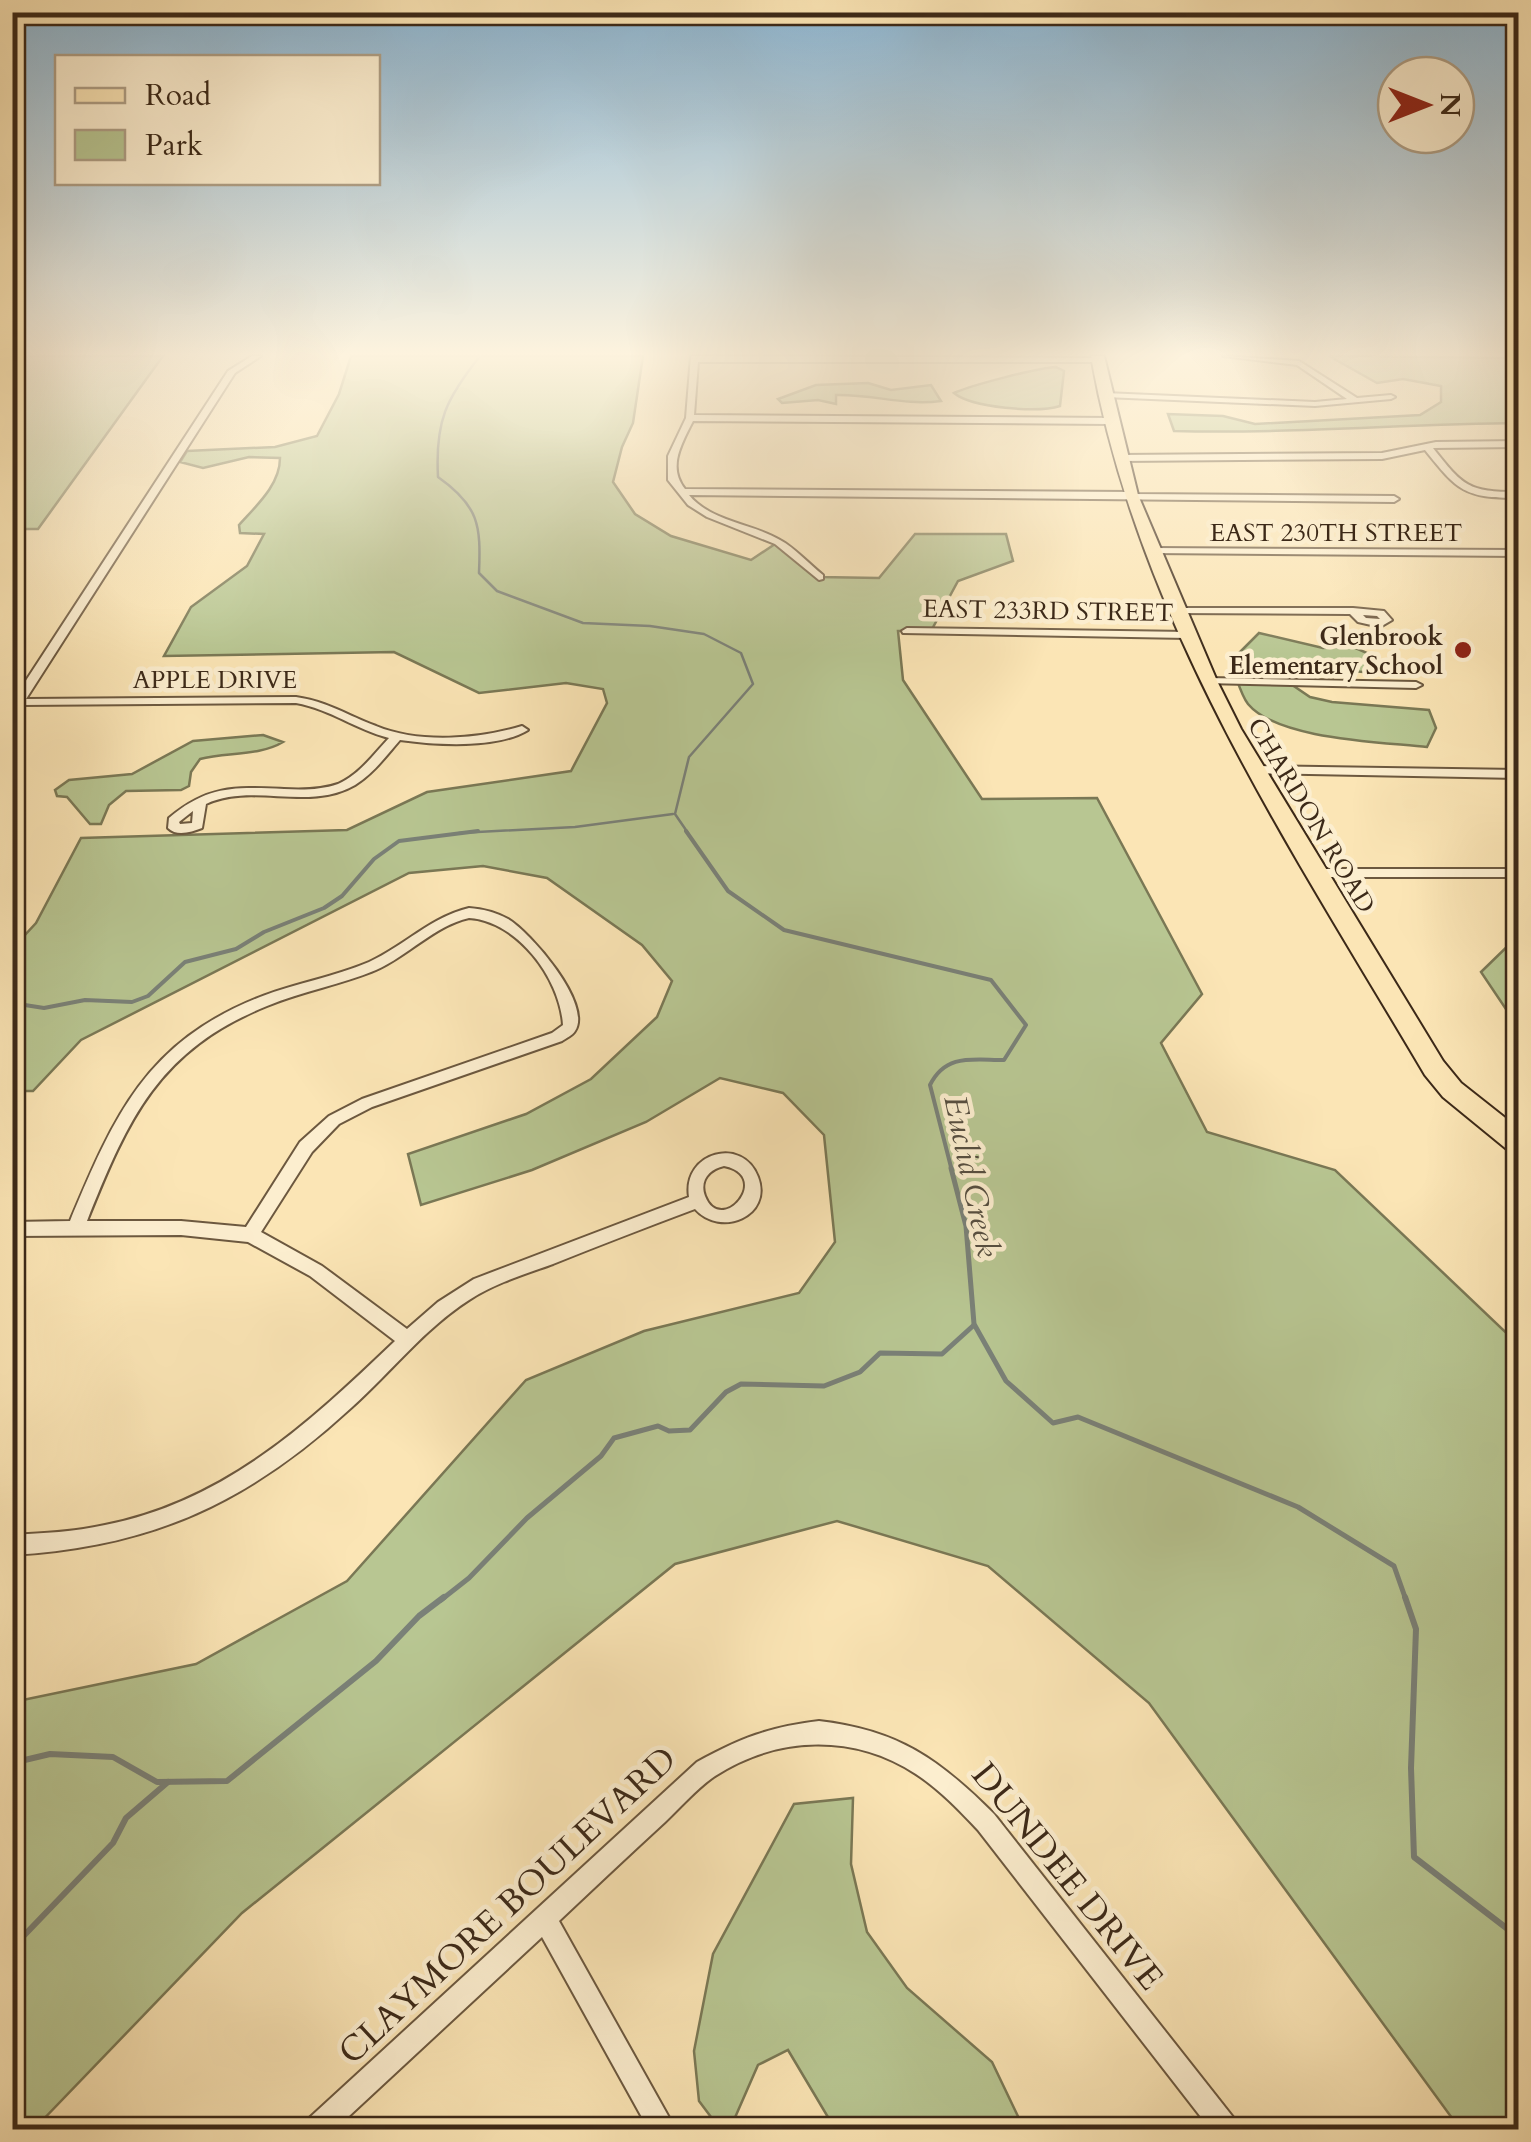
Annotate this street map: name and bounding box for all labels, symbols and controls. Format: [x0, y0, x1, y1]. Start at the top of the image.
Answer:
legend [55, 55, 380, 185]
north arrow [1376, 55, 1476, 155]
text: Road [145, 75, 211, 116]
text: N [1431, 93, 1469, 117]
text: Park [145, 125, 203, 166]
street label: EAST 230TH STREET [1210, 516, 1462, 550]
street label: EAST 233RD STREET [922, 592, 1174, 630]
place label: Glenbrook Elementary School [1228, 620, 1443, 683]
marker: Glenbrook Elementary School [1452, 639, 1474, 661]
street label: APPLE DRIVE [133, 663, 297, 697]
street label: CHARDON ROAD [1239, 712, 1383, 919]
water label: Euclid Creek [932, 1091, 1010, 1261]
street label: CLAYMORE BOULEVARD [328, 1736, 687, 2075]
street label: DUNDEE DRIVE [961, 1753, 1174, 2000]

